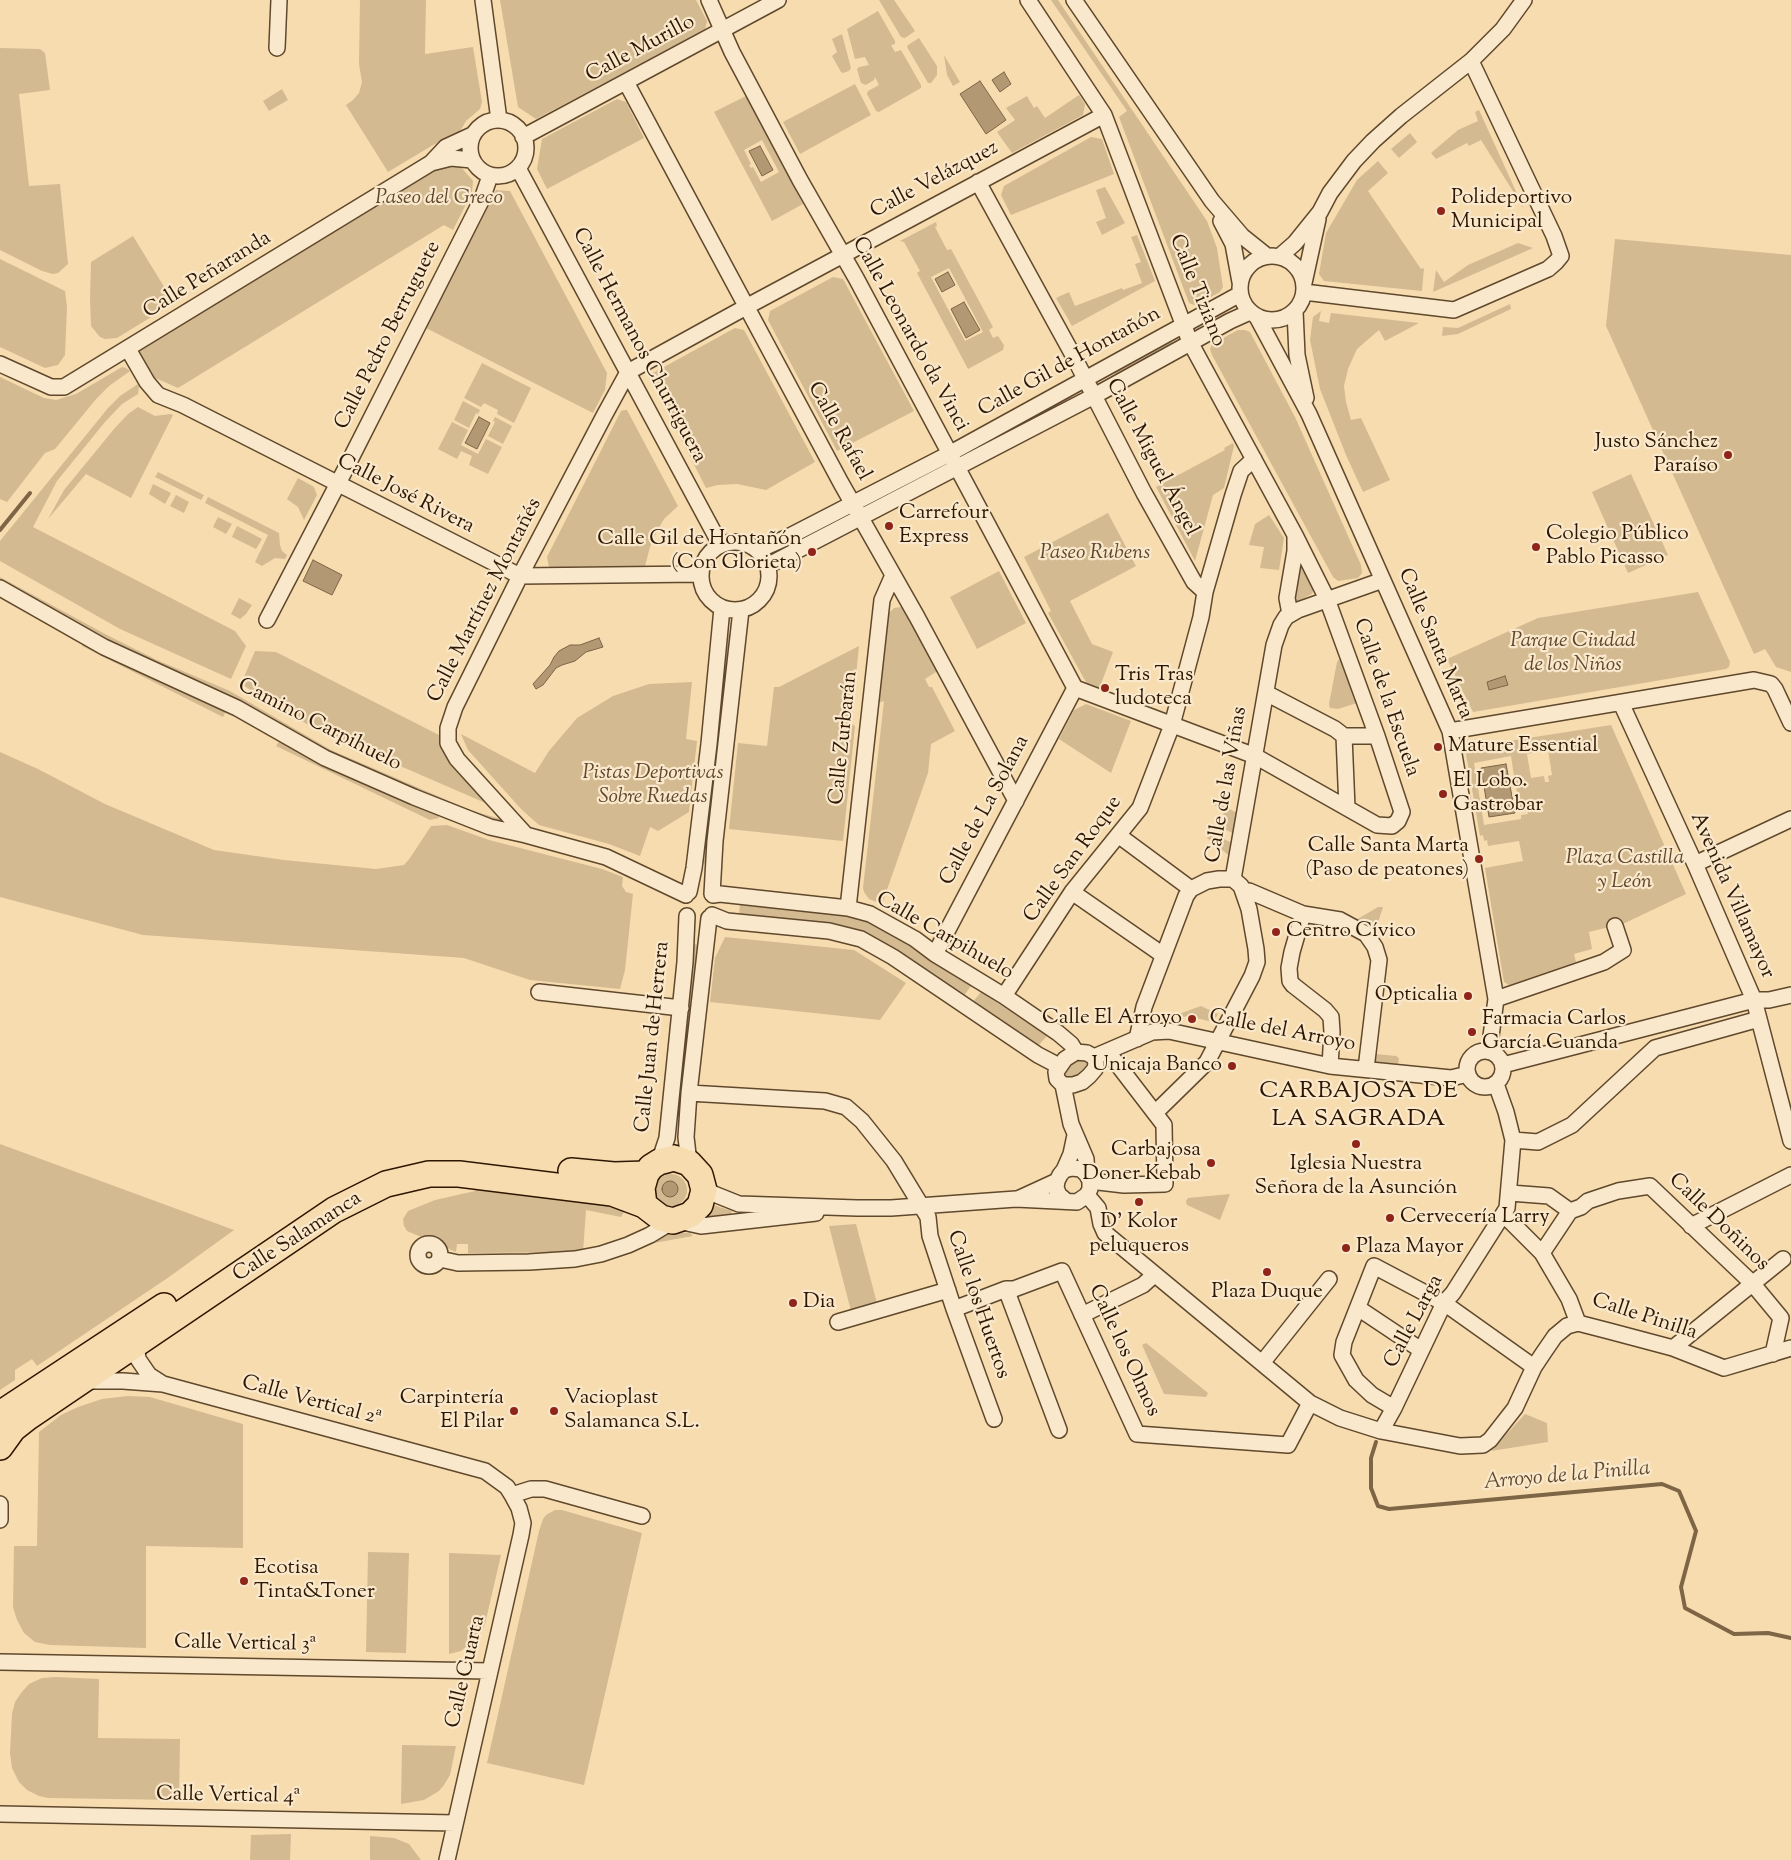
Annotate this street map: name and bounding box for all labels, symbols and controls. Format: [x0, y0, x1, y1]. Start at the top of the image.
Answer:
street label: Calle Murillo [582, 11, 700, 89]
street label: Calle Velázquez [867, 137, 1003, 225]
park label: Paseo del Greco [375, 186, 503, 212]
place label: Polideportivo Municipal [1451, 186, 1572, 236]
marker: Polideportivo Municipal [1435, 205, 1447, 217]
street label: Calle Hermanos Churriguera [565, 224, 711, 468]
street label: Calle Peñaranda [139, 227, 277, 325]
street label: Calle Tiziano [1162, 231, 1230, 351]
street label: Calle Leonardo da Vinci [845, 233, 973, 437]
street label: Calle Pedro Berruguete [331, 238, 447, 434]
street label: Calle Gil de Hontañón [974, 302, 1166, 424]
street label: Calle Miguel Ángel [1099, 375, 1203, 541]
street label: Calle Rafael [801, 378, 875, 486]
place label: Justo Sánchez Paraíso [1595, 430, 1718, 480]
marker: Justo Sánchez Paraíso [1722, 449, 1734, 461]
street label: Calle José Rivera [332, 450, 478, 540]
street label: Calle Martínez Montañés [423, 495, 549, 707]
place label: Carrefour Express [899, 501, 989, 551]
marker: Carrefour Express [883, 520, 895, 532]
place label: Colegio Público Pablo Picasso [1546, 522, 1689, 572]
place label: Calle Gil de Hontañón (Con Glorieta) [597, 527, 802, 577]
park label: Paseo Rubens [1040, 541, 1150, 567]
marker: Colegio Público Pablo Picasso [1530, 541, 1542, 553]
marker: Calle Gil de Hontañón (Con Glorieta) [806, 546, 818, 558]
street label: Calle Santa Marta [1391, 565, 1477, 723]
street label: Calle de la Escuela [1346, 616, 1424, 780]
park label: Parque Ciudad de los Niños [1510, 629, 1636, 679]
place label: Tris Tras ludoteca [1115, 663, 1193, 713]
street label: Calle Zurbarán [825, 670, 865, 806]
street label: Camino Carpihuelo [233, 674, 405, 778]
marker: Tris Tras ludoteca [1099, 682, 1111, 694]
street label: Calle de las Viñas [1202, 705, 1254, 865]
street label: Calle de La Solana [936, 732, 1036, 890]
place label: Mature Essential [1448, 734, 1598, 760]
marker: Mature Essential [1432, 741, 1444, 753]
park label: Pistas Deportivas Sobre Ruedas [583, 761, 723, 811]
place label: El Lobo. Gastrobar [1453, 769, 1543, 819]
marker: El Lobo. Gastrobar [1437, 788, 1449, 800]
street label: Calle San Roque [1020, 792, 1128, 928]
street label: Avenida Villamayor [1683, 809, 1779, 983]
place label: Calle Santa Marta (Paso de peatones) [1305, 834, 1469, 884]
park label: Plaza Castilla y León [1566, 846, 1684, 896]
marker: Calle Santa Marta (Paso de peatones) [1473, 853, 1485, 865]
street label: Calle Carpihuelo [871, 887, 1017, 987]
place label: Centro Cívico [1286, 919, 1416, 945]
marker: Centro Cívico [1270, 926, 1282, 938]
street label: Calle Juan de Herrera [631, 940, 677, 1134]
place label: Opticalia [1375, 983, 1458, 1009]
marker: Opticalia [1462, 990, 1474, 1002]
street label: Calle del Arroyo [1207, 1005, 1357, 1059]
place label: Calle El Arroyo [1042, 1006, 1182, 1032]
place label: Farmacia Carlos García Cuanda [1482, 1007, 1626, 1057]
marker: Calle El Arroyo [1186, 1013, 1198, 1025]
marker: Farmacia Carlos García Cuanda [1466, 1026, 1478, 1038]
place label: Unicaja Banco [1092, 1053, 1222, 1079]
marker: Unicaja Banco [1226, 1060, 1238, 1072]
district label: CARBAJOSA DE LA SAGRADA [1258, 1079, 1460, 1135]
place label: Carbajosa Doner Kebab [1082, 1138, 1201, 1188]
marker: Iglesia Nuestra Señora de la Asunción [1350, 1138, 1362, 1150]
place label: Iglesia Nuestra Señora de la Asunción [1255, 1152, 1457, 1202]
marker: Carbajosa Doner Kebab [1205, 1157, 1217, 1169]
street label: Calle Doñinos [1662, 1169, 1774, 1277]
street label: Calle Salamanca [229, 1187, 367, 1289]
marker: D' Kolor peluqueros [1133, 1196, 1145, 1208]
place label: Cervecería Larry [1400, 1205, 1550, 1231]
place label: D' Kolor peluqueros [1089, 1210, 1189, 1260]
marker: Cervecería Larry [1384, 1212, 1396, 1224]
street label: Calle los Huertos [940, 1228, 1014, 1382]
place label: Plaza Mayor [1356, 1235, 1464, 1261]
marker: Plaza Mayor [1340, 1242, 1352, 1254]
marker: Plaza Duque [1261, 1266, 1273, 1278]
street label: Calle Larga [1380, 1271, 1450, 1373]
place label: Plaza Duque [1211, 1280, 1323, 1306]
street label: Calle los Olmos [1081, 1281, 1165, 1421]
street label: Calle Pinilla [1588, 1289, 1700, 1347]
place label: Dia [803, 1290, 835, 1316]
marker: Dia [787, 1297, 799, 1309]
street label: Calle Vertical 2ª [239, 1371, 383, 1433]
place label: Carpintería El Pilar [400, 1386, 504, 1436]
place label: Vacioplast Salamanca S.L. [564, 1386, 700, 1436]
marker: Carpintería El Pilar [508, 1405, 520, 1417]
marker: Vacioplast Salamanca S.L. [548, 1405, 560, 1417]
water label: Arroyo de la Pinilla [1483, 1457, 1651, 1497]
place label: Ecotisa Tinta&Toner [254, 1556, 375, 1606]
marker: Ecotisa Tinta&Toner [238, 1575, 250, 1587]
street label: Calle Cuarta [442, 1613, 492, 1731]
street label: Calle Vertical 3ª [174, 1631, 316, 1659]
street label: Calle Vertical 4ª [156, 1783, 300, 1811]

